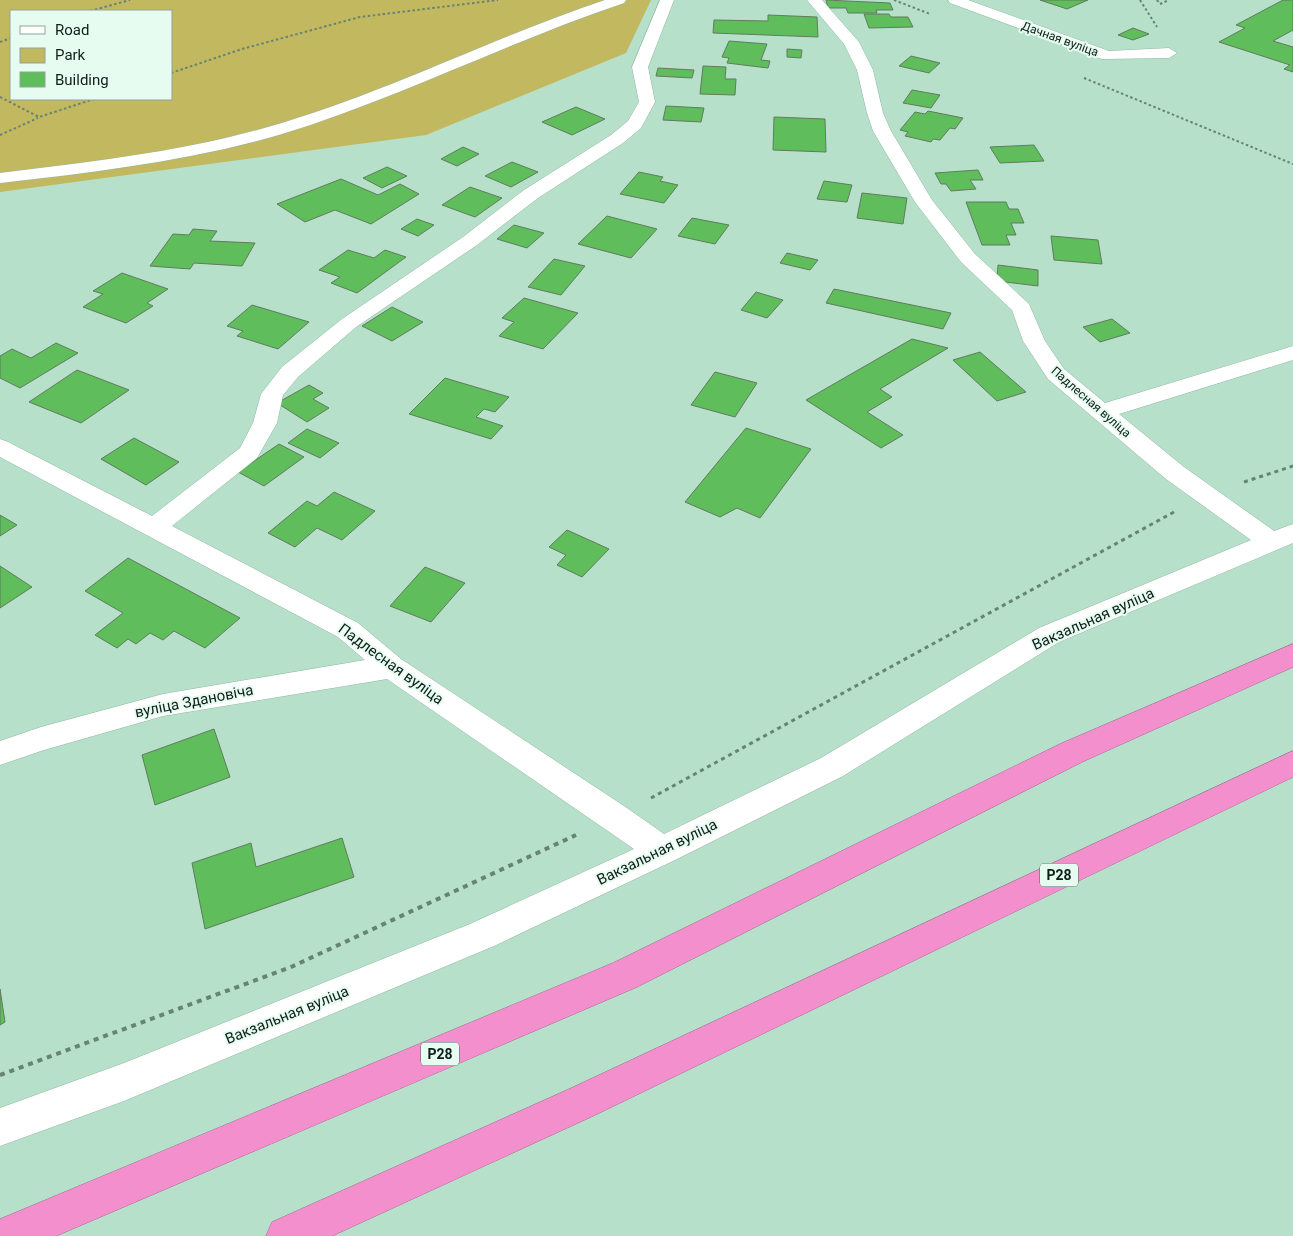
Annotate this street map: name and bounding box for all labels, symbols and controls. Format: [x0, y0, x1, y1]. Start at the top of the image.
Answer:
legend [10, 10, 172, 100]
street label: Дачная вуліца [1020, 19, 1100, 59]
text: Road [55, 21, 89, 39]
text: Park [55, 46, 86, 64]
text: Building [55, 71, 109, 89]
street label: Падлесная вуліца [1048, 364, 1134, 440]
street label: Вакзальная вуліца [1029, 584, 1157, 654]
street label: Падлесная вуліца [335, 620, 447, 708]
street label: вуліца Здановіча [133, 681, 255, 721]
street label: Вакзальная вуліца [594, 815, 720, 889]
road number: Р28 [1040, 864, 1078, 886]
street label: Вакзальная вуліца [223, 982, 351, 1048]
road number: Р28 [421, 1042, 459, 1066]

